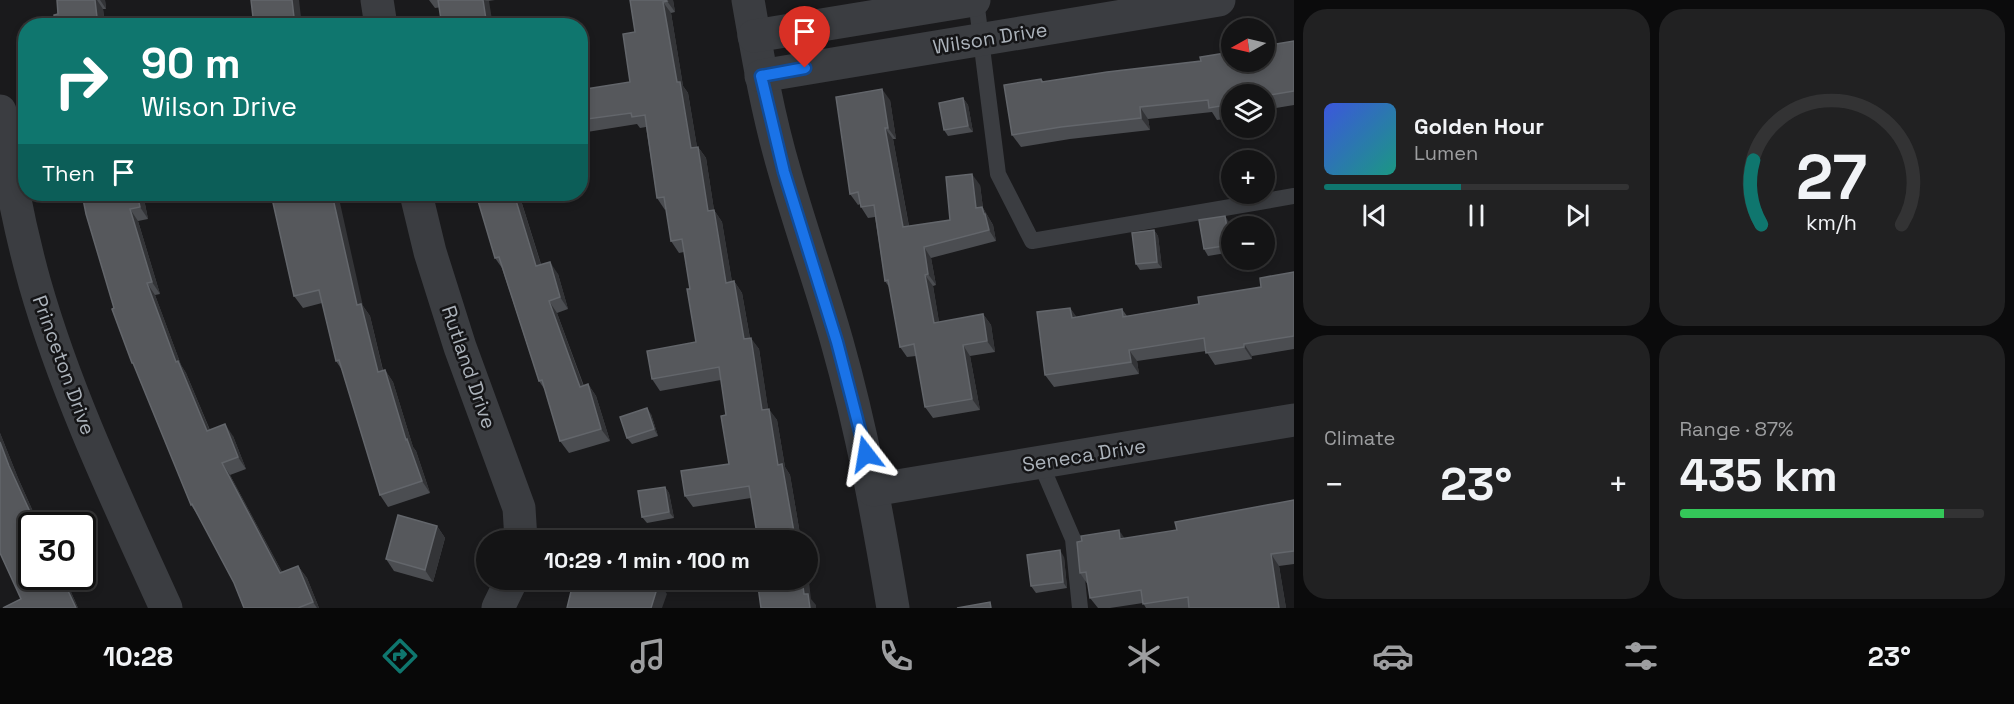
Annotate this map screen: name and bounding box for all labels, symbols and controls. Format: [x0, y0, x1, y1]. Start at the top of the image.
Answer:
pin [779, 6, 830, 68]
icon: arrive [788, 15, 821, 48]
street label: Wilson Drive [931, 16, 1049, 60]
north arrow [1221, 18, 1275, 72]
map controls [1221, 18, 1275, 270]
text: 90 m [141, 37, 241, 90]
icon: right [42, 42, 120, 120]
button: layers [1221, 84, 1275, 138]
text: Wilson Drive [141, 89, 297, 124]
text: Golden Hour [1414, 112, 1544, 140]
text: 27 [1796, 138, 1867, 217]
text: Lumen [1414, 140, 1478, 166]
button: + [1221, 150, 1275, 204]
icon: arrive [107, 156, 140, 189]
text: Then [42, 159, 95, 187]
icon: previous [1358, 199, 1391, 232]
icon: pause [1460, 199, 1493, 232]
icon: next [1561, 199, 1594, 232]
text: km/h [1806, 209, 1857, 236]
button: − [1221, 216, 1275, 270]
street label: Princeton Drive [27, 292, 101, 438]
street label: Rutland Drive [436, 302, 502, 432]
text: Range · 87% [1680, 416, 1794, 442]
position arrow [834, 422, 898, 486]
text: Climate [1324, 425, 1395, 451]
street label: Seneca Drive [1020, 432, 1148, 478]
text: 435 km [1680, 447, 1838, 504]
text: 23° [1440, 456, 1512, 513]
text: − [1324, 464, 1344, 506]
text: + [1608, 464, 1628, 506]
speed limit sign: 30 [18, 512, 96, 590]
text: 10:29 · 1 min · 100 m [544, 546, 750, 574]
icon: directions [379, 635, 421, 677]
icon: music [627, 635, 669, 677]
icon: phone [875, 635, 917, 677]
icon: climate [1123, 635, 1165, 677]
icon: car [1372, 635, 1414, 677]
icon: filters [1620, 635, 1662, 677]
text: 10:28 [103, 639, 173, 674]
text: 23° [1868, 639, 1911, 674]

